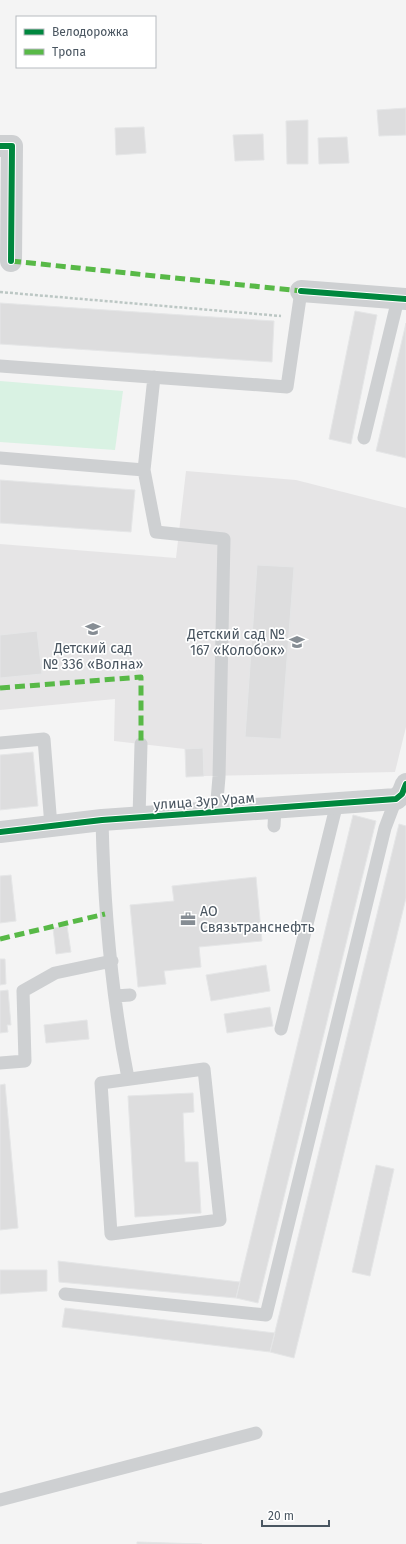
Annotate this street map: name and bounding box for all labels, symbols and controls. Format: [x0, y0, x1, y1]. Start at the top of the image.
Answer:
legend [16, 16, 156, 68]
text: Велодорожка [52, 25, 128, 39]
text: Тропа [52, 45, 86, 59]
school or university icon: Детский сад № 336 «Волна» [84, 620, 102, 638]
place label: Детский сад № 167 «Колобок» [186, 626, 285, 659]
school or university icon: Детский сад № 167 «Колобок» [288, 633, 306, 651]
place label: Детский сад № 336 «Волна» [42, 640, 144, 673]
street label: улица Зур Урам [153, 789, 255, 814]
place label: АО Связьтранснефть [200, 903, 315, 936]
office icon: АО Связьтранснефть [179, 910, 197, 928]
scale bar [262, 1502, 329, 1528]
text: 20 m [268, 1509, 294, 1523]

